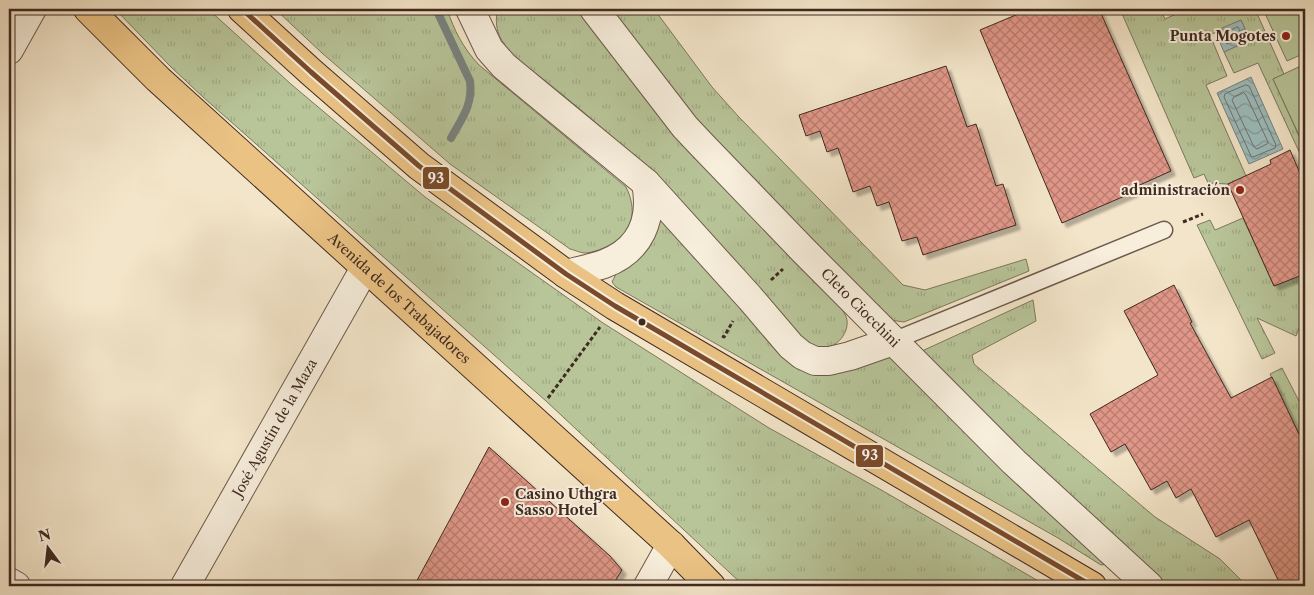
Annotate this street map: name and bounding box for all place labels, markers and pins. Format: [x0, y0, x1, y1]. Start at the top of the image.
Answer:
place label: Punta Mogotes [1170, 27, 1276, 45]
marker: Punta Mogotes [1280, 30, 1292, 42]
place label: administración [1121, 181, 1230, 199]
marker: administración [1234, 184, 1246, 196]
unlabelled marker [637, 317, 647, 327]
place label: Casino Uthgra Sasso Hotel [515, 485, 618, 519]
marker: Casino Uthgra Sasso Hotel [499, 496, 511, 508]

